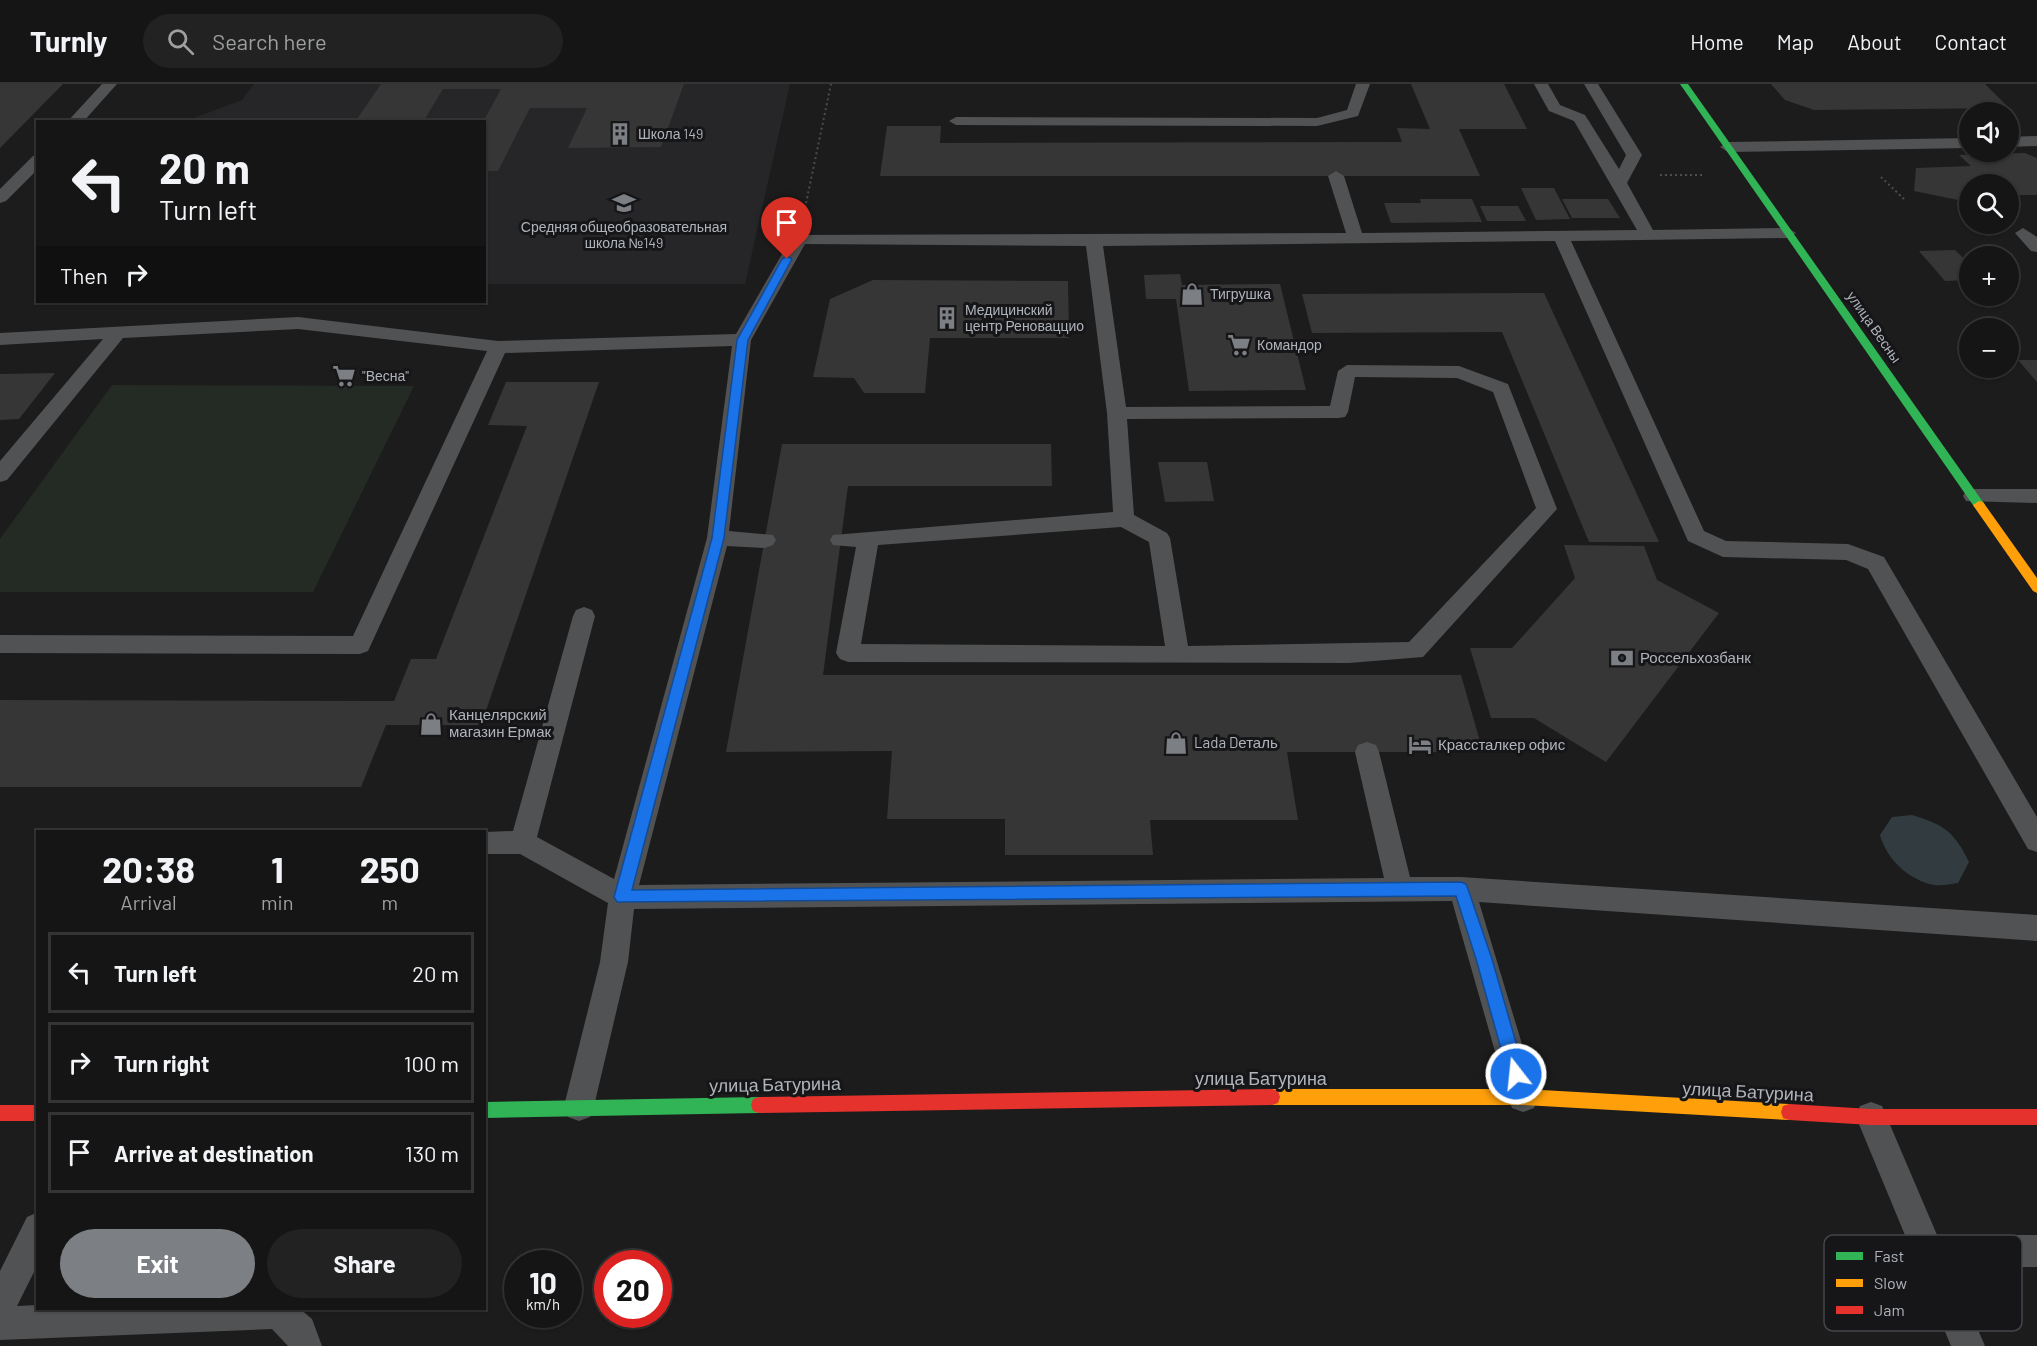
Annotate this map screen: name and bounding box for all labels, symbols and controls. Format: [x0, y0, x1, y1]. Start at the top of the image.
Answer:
search box [143, 14, 563, 68]
text: Turnly [30, 24, 107, 58]
icon: search [164, 25, 197, 58]
text: Search here [212, 28, 327, 54]
text: Home [1690, 29, 1744, 54]
text: Map [1777, 29, 1814, 54]
text: About [1847, 29, 1902, 54]
text: Contact [1935, 29, 2007, 54]
map controls [1959, 102, 2019, 378]
button: sound [1959, 102, 2019, 162]
building icon: Школа 149 [607, 121, 633, 147]
place label: Школа 149 [638, 125, 703, 142]
text: 20 m [159, 142, 250, 192]
icon: left [60, 144, 138, 222]
button: search [1959, 174, 2019, 234]
school or university icon: Средняя общеобразовательная школа №149 [611, 190, 637, 216]
text: Turn left [159, 193, 257, 225]
pin [761, 197, 812, 259]
icon: arrive [770, 206, 803, 239]
place label: Средняя общеобразовательная школа №149 [521, 218, 727, 251]
button: + [1959, 246, 2019, 306]
icon: right [120, 258, 153, 291]
text: Then [60, 262, 108, 288]
shop icon: Тигрушка [1179, 281, 1205, 307]
place label: Тигрушка [1210, 285, 1271, 302]
street label: улица Весны [1844, 288, 1905, 366]
place label: Медицинский центр Реноваццио [965, 301, 1084, 334]
building icon: Медицинский центр Реноваццио [934, 305, 960, 331]
button: − [1959, 318, 2019, 378]
supermarket icon: Командор [1226, 332, 1252, 358]
place label: Командор [1257, 336, 1322, 353]
supermarket icon: "Весна" [331, 363, 357, 389]
place label: "Весна" [362, 367, 409, 384]
bank icon: Россельхозбанк [1609, 645, 1635, 671]
place label: Россельхозбанк [1640, 648, 1751, 666]
place label: Канцелярский магазин Ермак [449, 705, 552, 740]
shop icon: Канцелярский магазин Ермак [418, 711, 444, 737]
shop icon: Lada Dеталь [1163, 730, 1189, 756]
hotel icon: Крассталкер офис [1407, 732, 1433, 758]
place label: Lada Dеталь [1194, 733, 1278, 751]
place label: Крассталкер офис [1438, 735, 1566, 753]
text: 20:38 [102, 847, 195, 890]
text: 1 [271, 847, 284, 890]
text: 250 [360, 847, 420, 890]
text: Arrival [121, 890, 176, 914]
text: min [261, 890, 294, 914]
text: m [381, 890, 398, 914]
icon: left [63, 956, 96, 989]
text: Turn left [114, 960, 197, 986]
text: 20 m [412, 960, 459, 986]
position arrow [1484, 1042, 1548, 1106]
icon: right [63, 1046, 96, 1079]
text: Turn right [114, 1050, 209, 1076]
text: 100 m [404, 1050, 459, 1076]
street label: улица Батурина [1195, 1067, 1328, 1089]
street label: улица Батурина [709, 1072, 842, 1096]
street label: улица Батурина [1682, 1077, 1815, 1105]
icon: arrive [63, 1136, 96, 1169]
text: Arrive at destination [114, 1140, 313, 1166]
text: 130 m [405, 1140, 459, 1166]
button: Exit [60, 1229, 255, 1298]
button: Share [267, 1229, 462, 1298]
legend [1824, 1235, 2022, 1331]
text: Fast [1874, 1246, 1904, 1265]
speed limit sign: 20 [594, 1250, 672, 1328]
text: 10 [529, 1264, 557, 1300]
text: Slow [1874, 1273, 1907, 1292]
text: km/h [526, 1295, 560, 1313]
text: Jam [1874, 1300, 1905, 1319]

